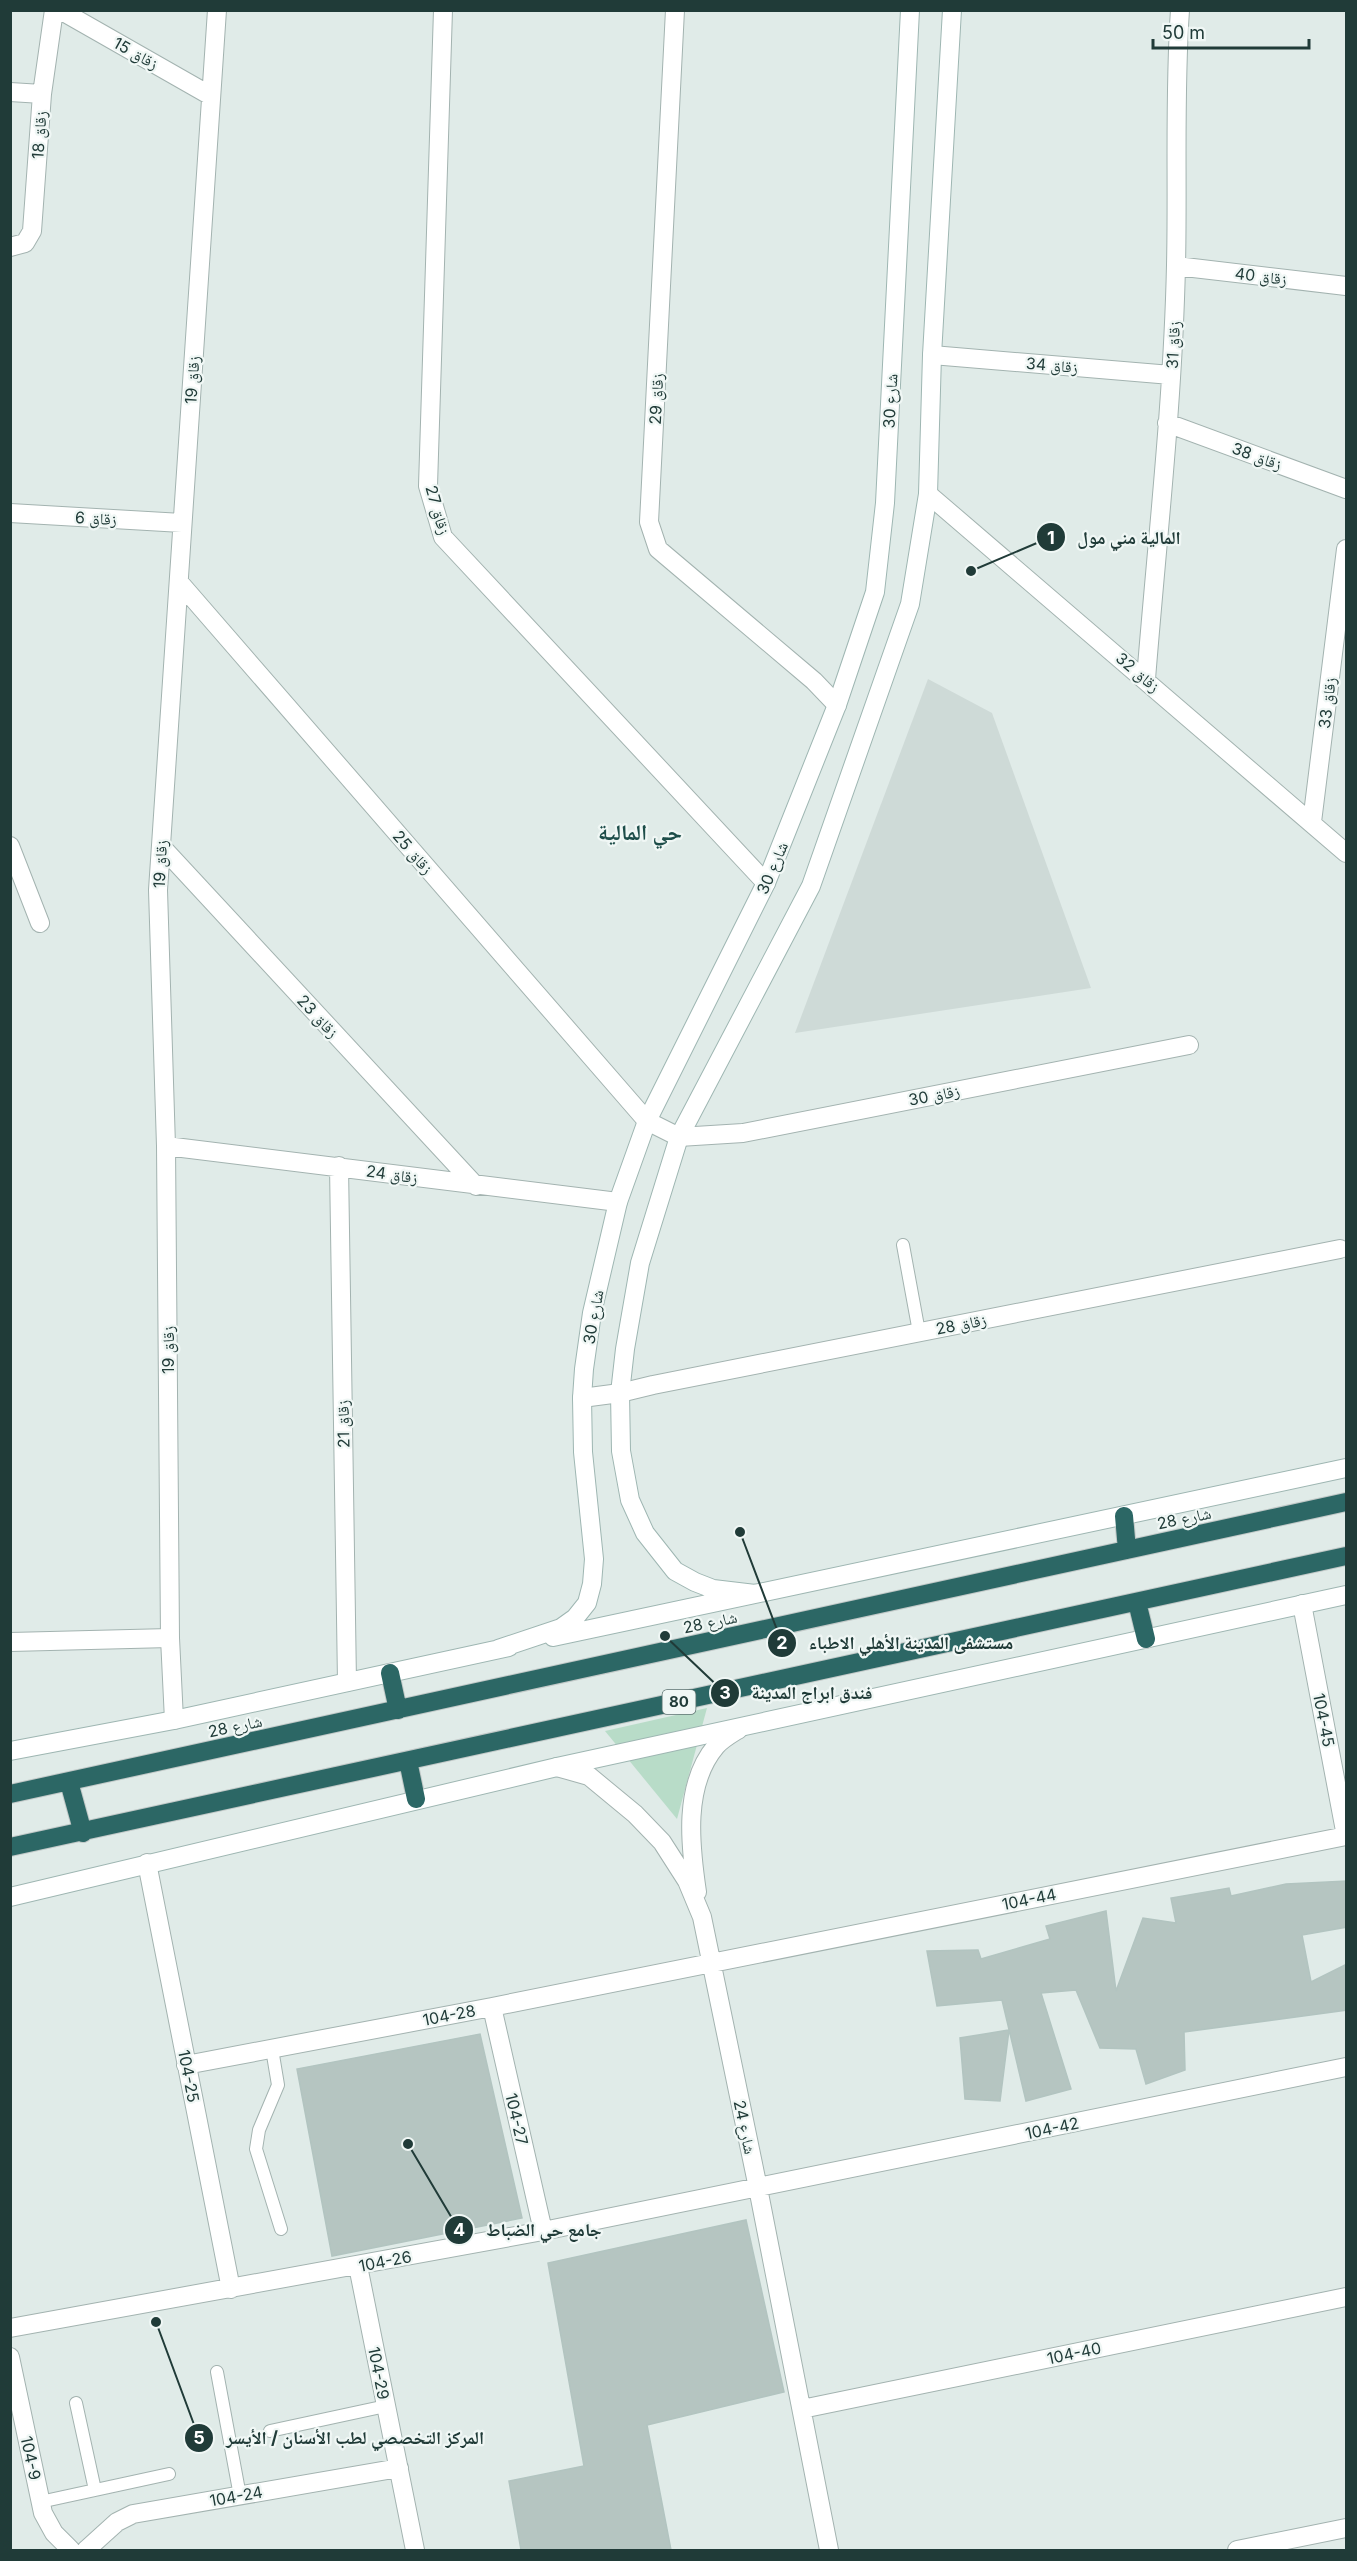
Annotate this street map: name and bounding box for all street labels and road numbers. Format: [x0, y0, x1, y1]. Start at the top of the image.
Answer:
street label: زقاق 15 [110, 33, 162, 74]
street label: زقاق 18 [27, 110, 52, 160]
street label: زقاق 40 [1234, 263, 1288, 290]
street label: زقاق 31 [1162, 320, 1185, 370]
street label: زقاق 34 [1025, 353, 1079, 378]
street label: زقاق 19 [180, 355, 205, 405]
street label: زقاق 29 [645, 373, 668, 425]
street label: شارع 30 [879, 373, 902, 429]
street label: زقاق 38 [1229, 438, 1285, 475]
street label: زقاق 27 [420, 483, 455, 537]
street label: زقاق 6 [75, 507, 117, 530]
street label: زقاق 32 [1111, 648, 1164, 697]
street label: زقاق 33 [1314, 676, 1341, 730]
street label: زقاق 25 [388, 826, 437, 879]
street label: زقاق 19 [149, 839, 172, 889]
street label: شارع 30 [752, 839, 793, 898]
street label: زقاق 23 [292, 990, 343, 1042]
street label: زقاق 30 [907, 1080, 962, 1111]
street label: زقاق 24 [365, 1161, 419, 1188]
street label: شارع 30 [578, 1288, 609, 1346]
street label: زقاق 28 [934, 1309, 988, 1340]
street label: زقاق 19 [158, 1326, 179, 1374]
street label: زقاق 21 [333, 1400, 354, 1448]
street label: شارع 28 [1155, 1503, 1213, 1534]
street label: شارع 28 [681, 1607, 739, 1638]
road number: 80 [662, 1690, 696, 1714]
street label: 104-45 [1309, 1691, 1339, 1749]
street label: شارع 28 [206, 1711, 264, 1742]
street label: 104-44 [1000, 1884, 1058, 1914]
street label: 104-28 [421, 2000, 477, 2030]
street label: 104-25 [174, 2048, 204, 2104]
street label: 104-27 [501, 2091, 533, 2147]
street label: شارع 24 [729, 2098, 760, 2156]
street label: 104-42 [1023, 2113, 1081, 2143]
street label: 104-26 [357, 2246, 413, 2276]
street label: 104-40 [1045, 2338, 1103, 2368]
street label: 104-29 [364, 2345, 394, 2401]
street label: 104-9 [17, 2434, 45, 2482]
street label: 104-24 [208, 2481, 264, 2511]

